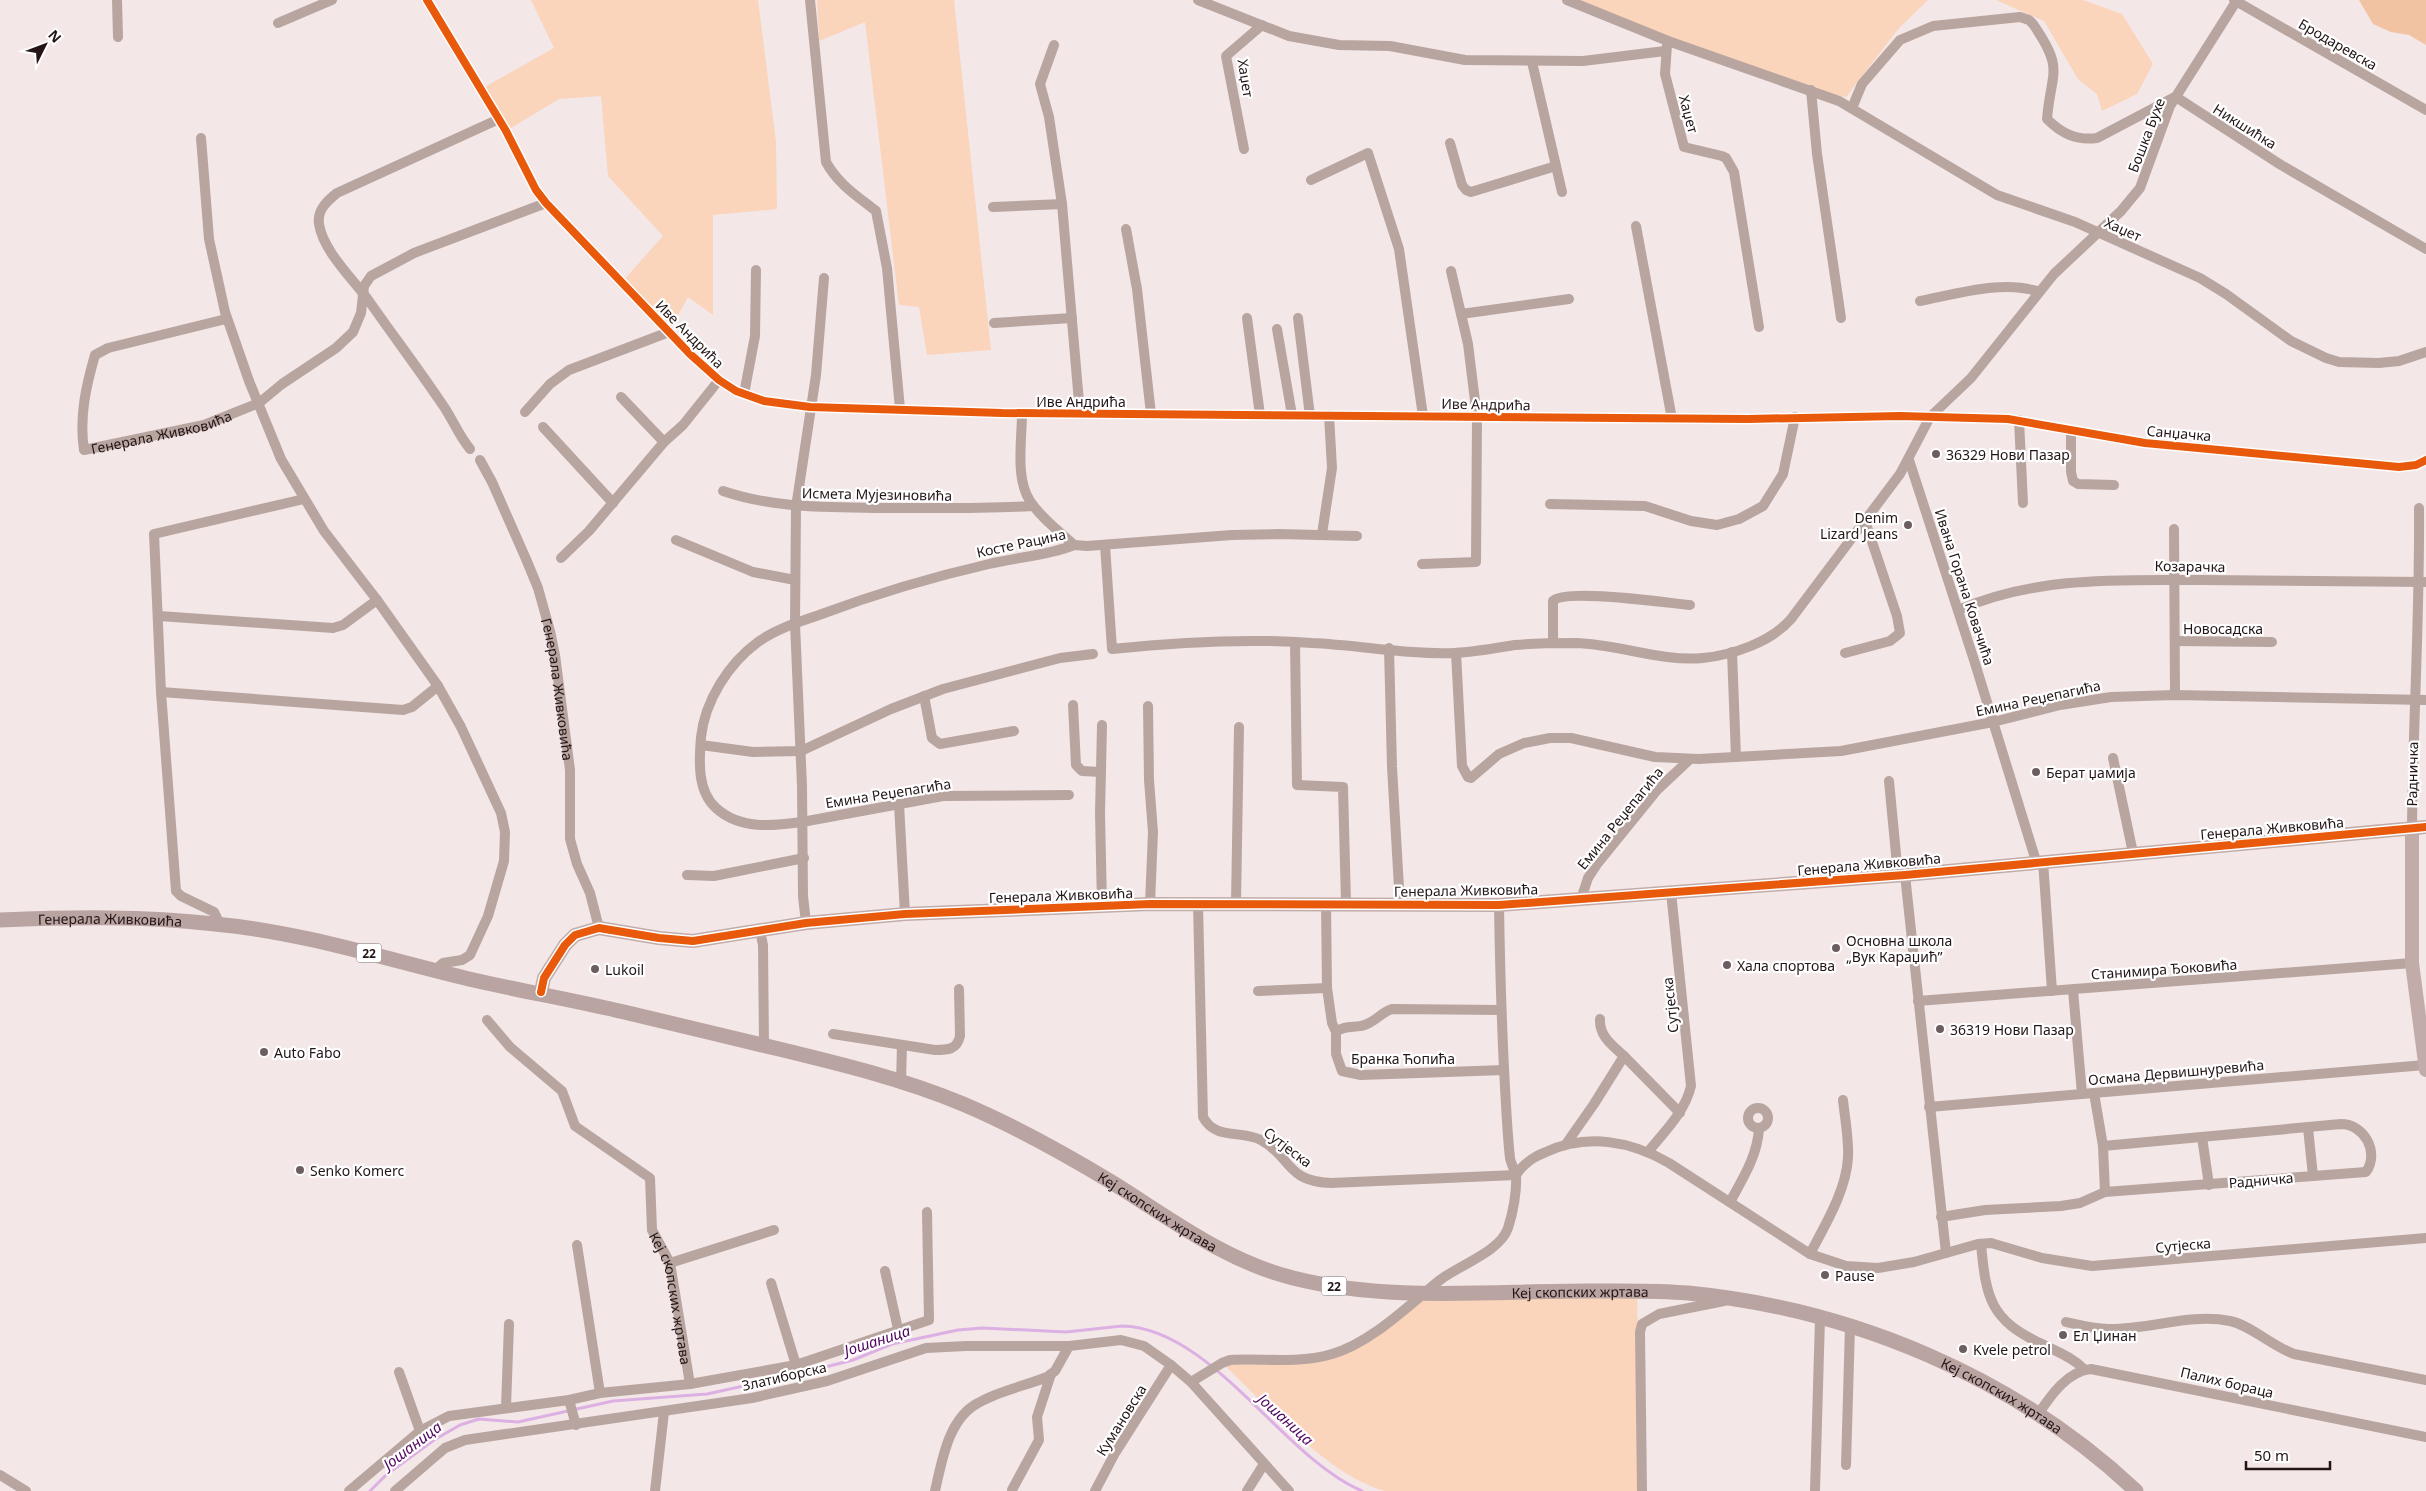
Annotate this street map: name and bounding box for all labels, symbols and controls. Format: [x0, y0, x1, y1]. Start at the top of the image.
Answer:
street label: Бродаревска [2295, 14, 2381, 74]
north arrow [20, 20, 70, 70]
text: N [44, 25, 66, 47]
street label: Хаџет [1234, 58, 1258, 99]
street label: Хаџет [1675, 93, 1703, 135]
street label: Бошка Бухе [2123, 95, 2169, 175]
street label: Никшићка [2210, 99, 2280, 153]
street label: Хаџет [2102, 213, 2145, 246]
street label: Иве Андрића [652, 296, 728, 372]
street label: Иве Андрића [1036, 392, 1126, 411]
street label: Иве Андрића [1441, 394, 1531, 414]
street label: Генерала Живковића [89, 405, 234, 458]
street label: Санџачка [2146, 421, 2212, 445]
place label: 36329 Нови Пазар [1946, 445, 2070, 464]
marker: 36329 Нови Пазар [1930, 448, 1942, 460]
street label: Исмета Мујезиновића [802, 483, 952, 505]
street label: Ивана Горана Ковачића [1931, 506, 1999, 668]
place label: Denim Lizard Jeans [1820, 508, 1898, 543]
marker: Denim Lizard Jeans [1902, 519, 1914, 531]
street label: Косте Рацина [975, 524, 1067, 562]
street label: Козарачка [2154, 556, 2226, 576]
street label: Генерала Живковића [537, 615, 578, 762]
street label: Новосадска [2183, 619, 2263, 638]
street label: Емина Реџепагића [1974, 676, 2102, 720]
street label: Радничка [2402, 741, 2422, 807]
street label: Емина Реџепагића [1573, 763, 1667, 873]
place label: Берат џамија [2046, 763, 2136, 782]
marker: Берат џамија [2030, 766, 2042, 778]
street label: Емина Реџепагића [824, 774, 952, 812]
street label: Генерала Живковића [2199, 812, 2345, 844]
street label: Генерала Живковића [1796, 848, 1942, 880]
street label: Генерала Живковића [1394, 879, 1538, 901]
street label: Генерала Живковића [989, 883, 1133, 907]
street label: Генерала Живковића [38, 908, 183, 930]
place label: Основна школа „Вук Караџић” [1846, 931, 1952, 966]
marker: Основна школа „Вук Караџић” [1830, 942, 1842, 954]
road number: 22 [356, 944, 382, 962]
street label: Станимира Ђоковића [2090, 954, 2238, 984]
place label: Хала спортова [1737, 956, 1835, 975]
marker: Хала спортова [1721, 959, 1733, 971]
place label: Lukoil [605, 960, 644, 979]
marker: Lukoil [589, 963, 601, 975]
street label: Сутјеска [1658, 976, 1682, 1034]
place label: 36319 Нови Пазар [1950, 1020, 2074, 1039]
marker: 36319 Нови Пазар [1934, 1023, 1946, 1035]
place label: Auto Fabo [274, 1043, 341, 1062]
marker: Auto Fabo [258, 1046, 270, 1058]
street label: Бранка Ћопића [1351, 1049, 1455, 1068]
street label: Османа Дервишнуревића [2087, 1055, 2265, 1089]
street label: Сутјеска [1260, 1123, 1316, 1171]
place label: Senko Komerc [310, 1161, 404, 1180]
marker: Senko Komerc [294, 1164, 306, 1176]
street label: Кеј скопских жртава [1095, 1167, 1221, 1255]
street label: Радничка [2228, 1168, 2294, 1192]
street label: Кеј скопских жртава [645, 1228, 696, 1366]
street label: Сутјеска [2154, 1233, 2212, 1257]
place label: Pause [1835, 1266, 1875, 1285]
marker: Pause [1819, 1269, 1831, 1281]
road number: 22 [1322, 1276, 1346, 1295]
street label: Кеј скопских жртава [1511, 1281, 1649, 1302]
water label: Јошаница [838, 1320, 913, 1361]
place label: Ел Џинан [2073, 1326, 2137, 1345]
marker: Ел Џинан [2057, 1329, 2069, 1341]
place label: Kvele petrol [1973, 1340, 2051, 1359]
marker: Kvele petrol [1957, 1343, 1969, 1355]
street label: Кеј скопских жртава [1938, 1353, 2066, 1438]
street label: Златиборска [740, 1357, 828, 1395]
street label: Палих бораца [2179, 1362, 2275, 1402]
street label: Кумановска [1092, 1381, 1150, 1459]
water label: Јошаница [1252, 1387, 1319, 1450]
water label: Јошаница [376, 1416, 446, 1475]
scale bar [2246, 1438, 2330, 1470]
text: 50 m [2254, 1445, 2289, 1465]

